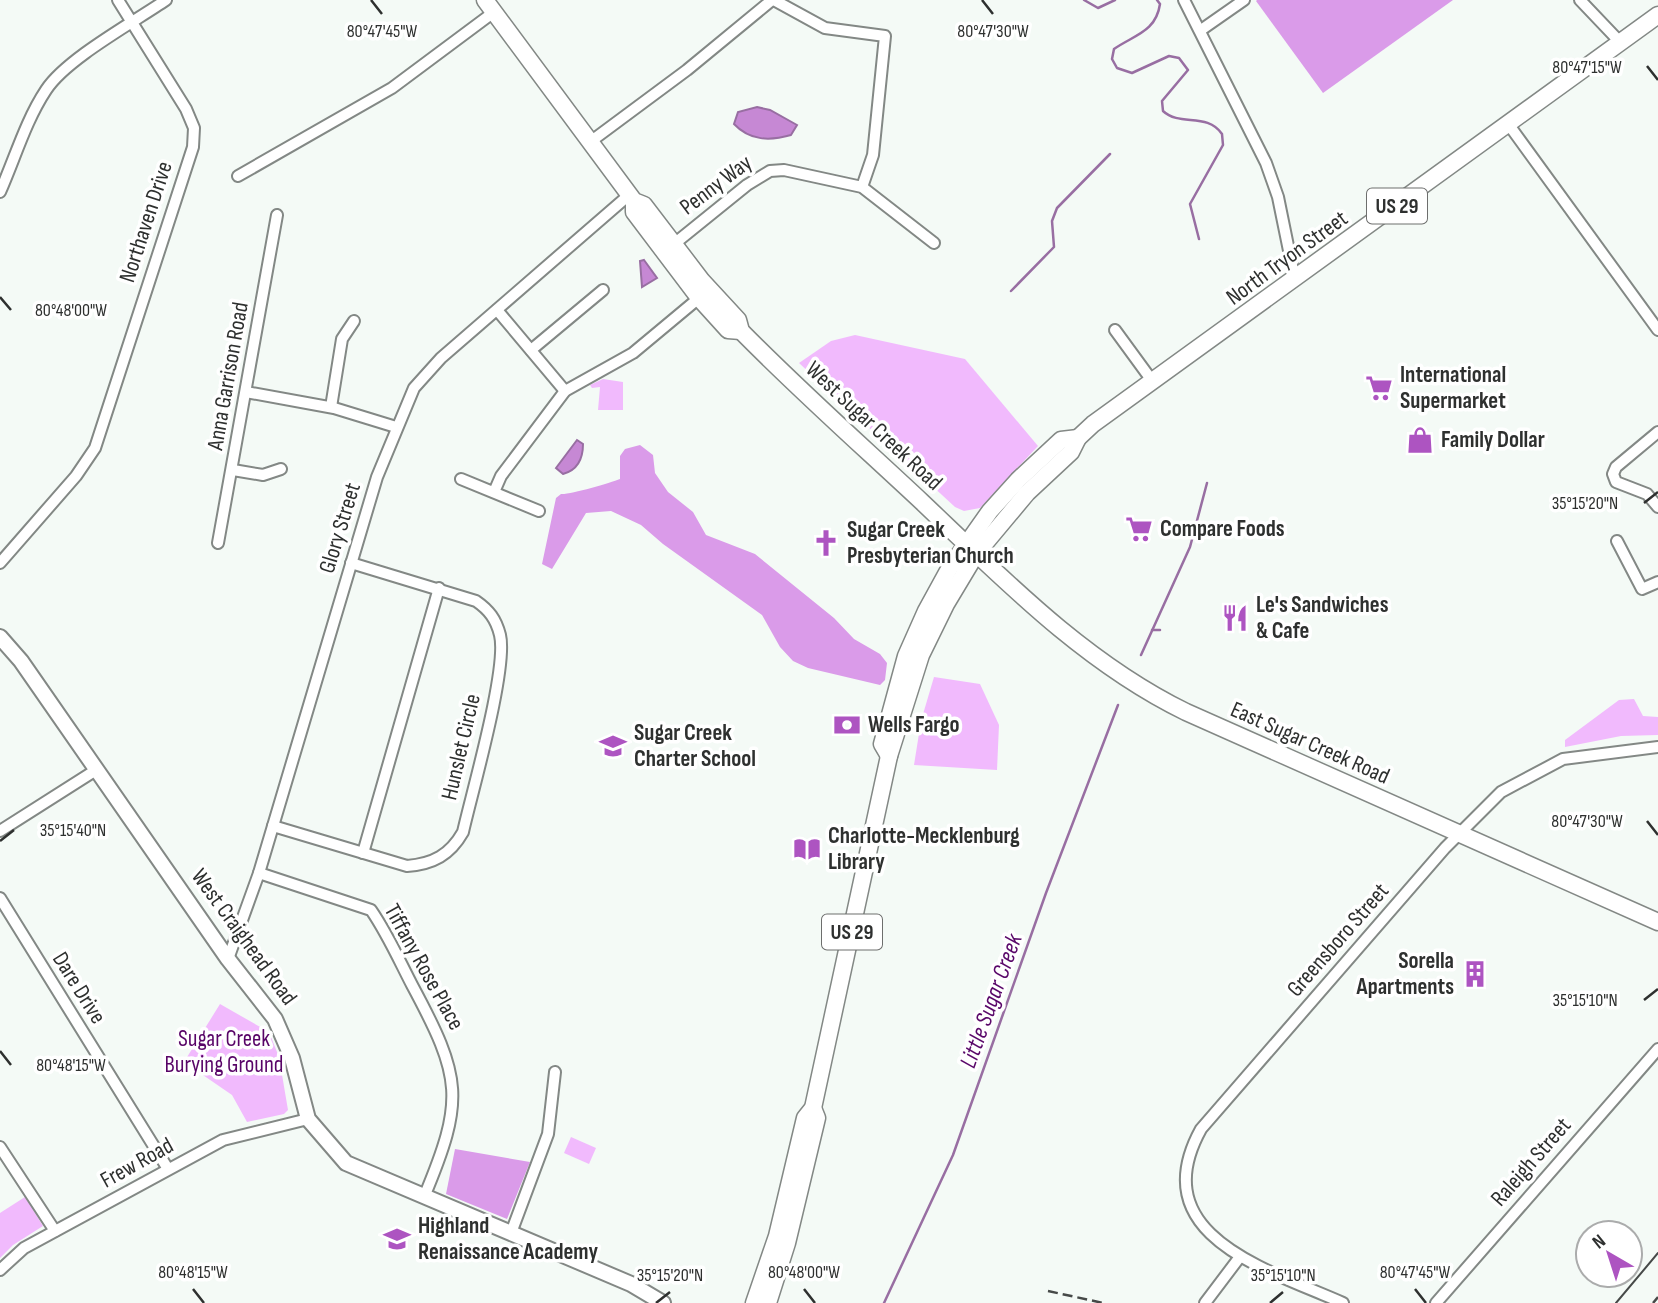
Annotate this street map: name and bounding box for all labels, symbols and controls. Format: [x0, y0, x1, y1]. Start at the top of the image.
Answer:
text: 80°47'45"W [347, 21, 418, 42]
text: 80°47'30"W [957, 21, 1029, 42]
text: 80°47'15"W [1552, 57, 1622, 78]
street label: Penny Way [674, 149, 758, 221]
street label: Northaven Drive [113, 158, 179, 286]
road number: US 29 [1367, 188, 1427, 224]
street label: North Tryon Street [1221, 205, 1353, 311]
text: 80°48'00"W [35, 300, 107, 321]
street label: Anna Garrison Road [201, 300, 255, 453]
street label: West Sugar Creek Road [800, 355, 948, 497]
place label: International Supermarket [1400, 361, 1506, 415]
supermarket icon: International Supermarket [1364, 373, 1394, 403]
shop icon: Family Dollar [1405, 425, 1435, 455]
place label: Family Dollar [1441, 426, 1545, 454]
street label: Glory Street [313, 479, 367, 577]
text: 35°15'20"N [1552, 493, 1618, 514]
supermarket icon: Compare Foods [1124, 514, 1154, 544]
place label: Compare Foods [1160, 515, 1285, 543]
place label: Sugar Creek Presbyterian Church [847, 516, 1014, 570]
church icon: Sugar Creek Presbyterian Church [811, 528, 841, 558]
place label: Le's Sandwiches & Cafe [1256, 591, 1389, 645]
restaurant icon: Le's Sandwiches & Cafe [1220, 603, 1250, 633]
street label: Hunslet Circle [435, 691, 487, 803]
street label: East Sugar Creek Road [1226, 695, 1394, 791]
bank icon: Wells Fargo [832, 710, 862, 740]
place label: Wells Fargo [868, 711, 960, 739]
place label: Sugar Creek Charter School [634, 719, 756, 773]
school or university icon: Sugar Creek Charter School [598, 731, 628, 761]
text: 80°47'30"W [1551, 811, 1623, 832]
text: 35°15'40"N [40, 820, 106, 841]
place label: Charlotte-Mecklenburg Library [828, 822, 1020, 876]
library icon: Charlotte-Mecklenburg Library [792, 834, 822, 864]
street label: West Craighead Road [185, 863, 303, 1011]
street label: Greensboro Street [1281, 877, 1395, 1003]
street label: Tiffany Rose Place [378, 899, 470, 1035]
road number: US 29 [822, 914, 882, 950]
water label: Little Sugar Creek [953, 929, 1029, 1072]
street label: Dare Drive [46, 947, 112, 1029]
place label: Sorella Apartments [1356, 947, 1454, 1001]
building icon: Sorella Apartments [1460, 959, 1490, 989]
text: 35°15'10"N [1552, 990, 1618, 1011]
park label: Sugar Creek Burying Ground [165, 1025, 283, 1079]
text: 80°48'15"W [36, 1055, 106, 1076]
street label: Raleigh Street [1485, 1112, 1577, 1212]
street label: Frew Road [96, 1132, 178, 1194]
place label: Highland Renaissance Academy [418, 1212, 598, 1266]
north arrow [1574, 1219, 1644, 1289]
school or university icon: Highland Renaissance Academy [382, 1224, 412, 1254]
text: N [1588, 1230, 1610, 1254]
text: 80°48'15"W [158, 1262, 228, 1283]
text: 80°48'00"W [768, 1262, 840, 1283]
text: 80°47'45"W [1380, 1262, 1451, 1283]
text: 35°15'20"N [637, 1265, 703, 1286]
text: 35°15'10"N [1250, 1265, 1316, 1286]

